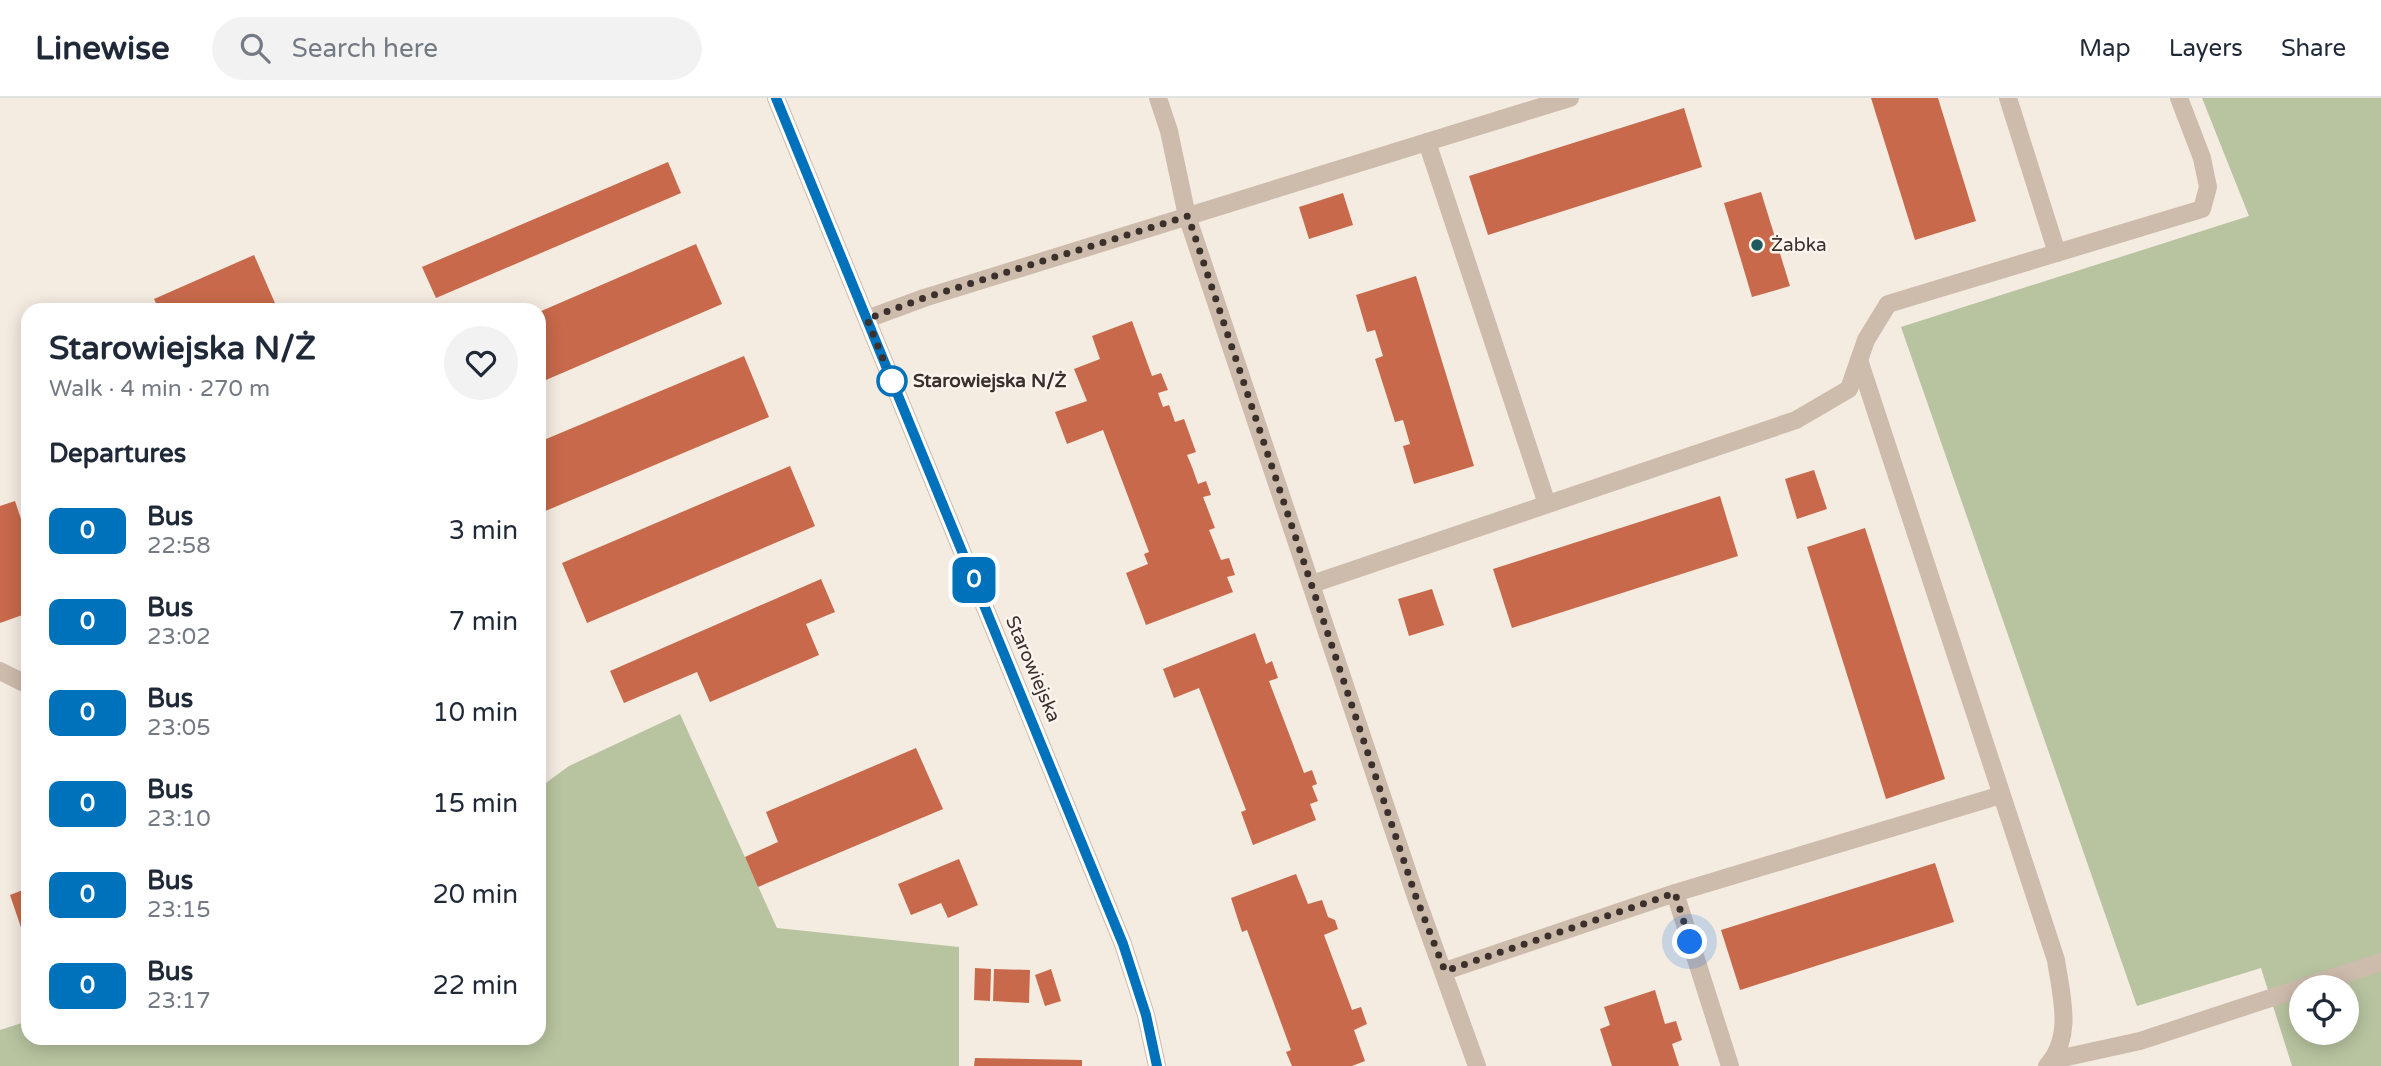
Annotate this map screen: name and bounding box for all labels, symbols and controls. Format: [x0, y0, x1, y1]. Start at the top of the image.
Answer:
search box [212, 17, 702, 80]
text: Linewise [35, 29, 170, 68]
icon: search [236, 29, 274, 67]
text: Search here [292, 33, 438, 64]
text: Map [2079, 34, 2131, 63]
text: Layers [2169, 34, 2243, 63]
text: Share [2281, 34, 2346, 63]
place label: Żabka [1771, 234, 1827, 256]
marker: Żabka [1749, 237, 1765, 253]
button: heart [444, 326, 518, 400]
text: Starowiejska N/Ż [49, 329, 316, 368]
marker: Starowiejska N/Ż [877, 366, 907, 396]
place label: Starowiejska N/Ż [913, 370, 1067, 393]
text: Walk · 4 min · 270 m [49, 375, 270, 403]
text: Departures [49, 438, 186, 469]
text: Bus [147, 501, 193, 532]
text: 3 min [449, 515, 518, 546]
text: 0 [80, 516, 95, 545]
text: 22:58 [147, 532, 211, 560]
line badge: 0 [951, 557, 997, 603]
text: 0 [966, 565, 982, 594]
text: Bus [147, 592, 193, 623]
text: 7 min [449, 606, 518, 637]
text: 0 [80, 607, 95, 636]
street label: Starowiejska [1001, 613, 1065, 725]
text: 23:02 [147, 623, 211, 651]
text: Bus [147, 683, 193, 714]
text: 10 min [432, 697, 518, 728]
text: 0 [80, 698, 95, 727]
text: 23:05 [147, 714, 211, 742]
text: Bus [147, 774, 193, 805]
text: 15 min [432, 788, 518, 819]
text: 0 [80, 789, 95, 818]
text: 23:10 [147, 805, 211, 833]
text: Bus [147, 865, 193, 896]
text: 20 min [432, 879, 518, 910]
text: 0 [80, 880, 95, 909]
text: 23:15 [147, 896, 211, 924]
your location [1672, 924, 1707, 959]
text: Bus [147, 956, 193, 987]
text: 22 min [432, 970, 518, 1001]
text: 0 [80, 971, 95, 1000]
map controls [2289, 975, 2359, 1045]
button: locate [2289, 975, 2359, 1045]
text: 23:17 [147, 987, 211, 1015]

